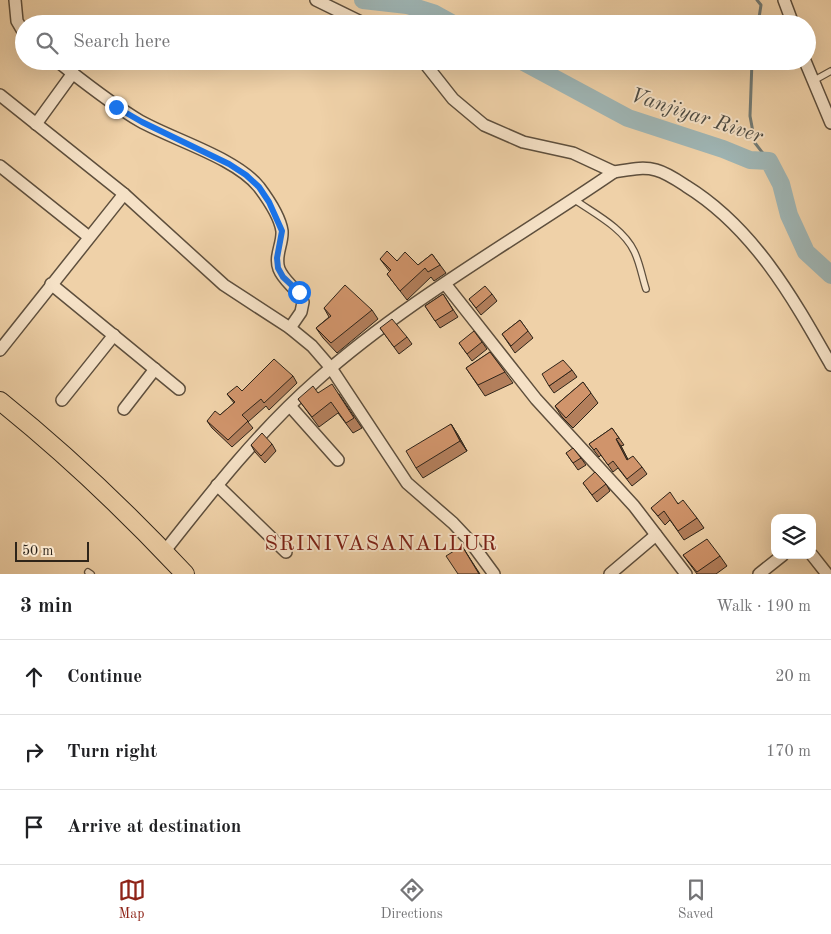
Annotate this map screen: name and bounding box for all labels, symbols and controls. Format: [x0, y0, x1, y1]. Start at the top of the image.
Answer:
search box [15, 15, 816, 70]
icon: search [33, 29, 61, 57]
text: Search here [73, 33, 170, 52]
water label: Vanjiyar River [628, 85, 766, 148]
route end [105, 96, 128, 119]
route start [288, 281, 311, 304]
map controls [771, 514, 816, 559]
button: layers [771, 514, 816, 559]
district label: SRINIVASANALLUR [264, 533, 498, 555]
scale bar [15, 539, 89, 562]
text: 50 m [22, 544, 53, 558]
text: 3 min [20, 596, 73, 617]
text: Walk · 190 m [716, 599, 811, 615]
icon: ahead [20, 663, 48, 691]
text: Continue [67, 668, 142, 687]
text: 20 m [775, 669, 811, 685]
icon: right [20, 738, 48, 766]
text: Turn right [67, 743, 157, 762]
text: 170 m [766, 744, 811, 760]
icon: arrive [20, 813, 48, 841]
text: Arrive at destination [67, 818, 241, 837]
tab: Map [118, 876, 146, 923]
tab: Directions [381, 876, 443, 923]
tab: Saved [678, 876, 713, 923]

